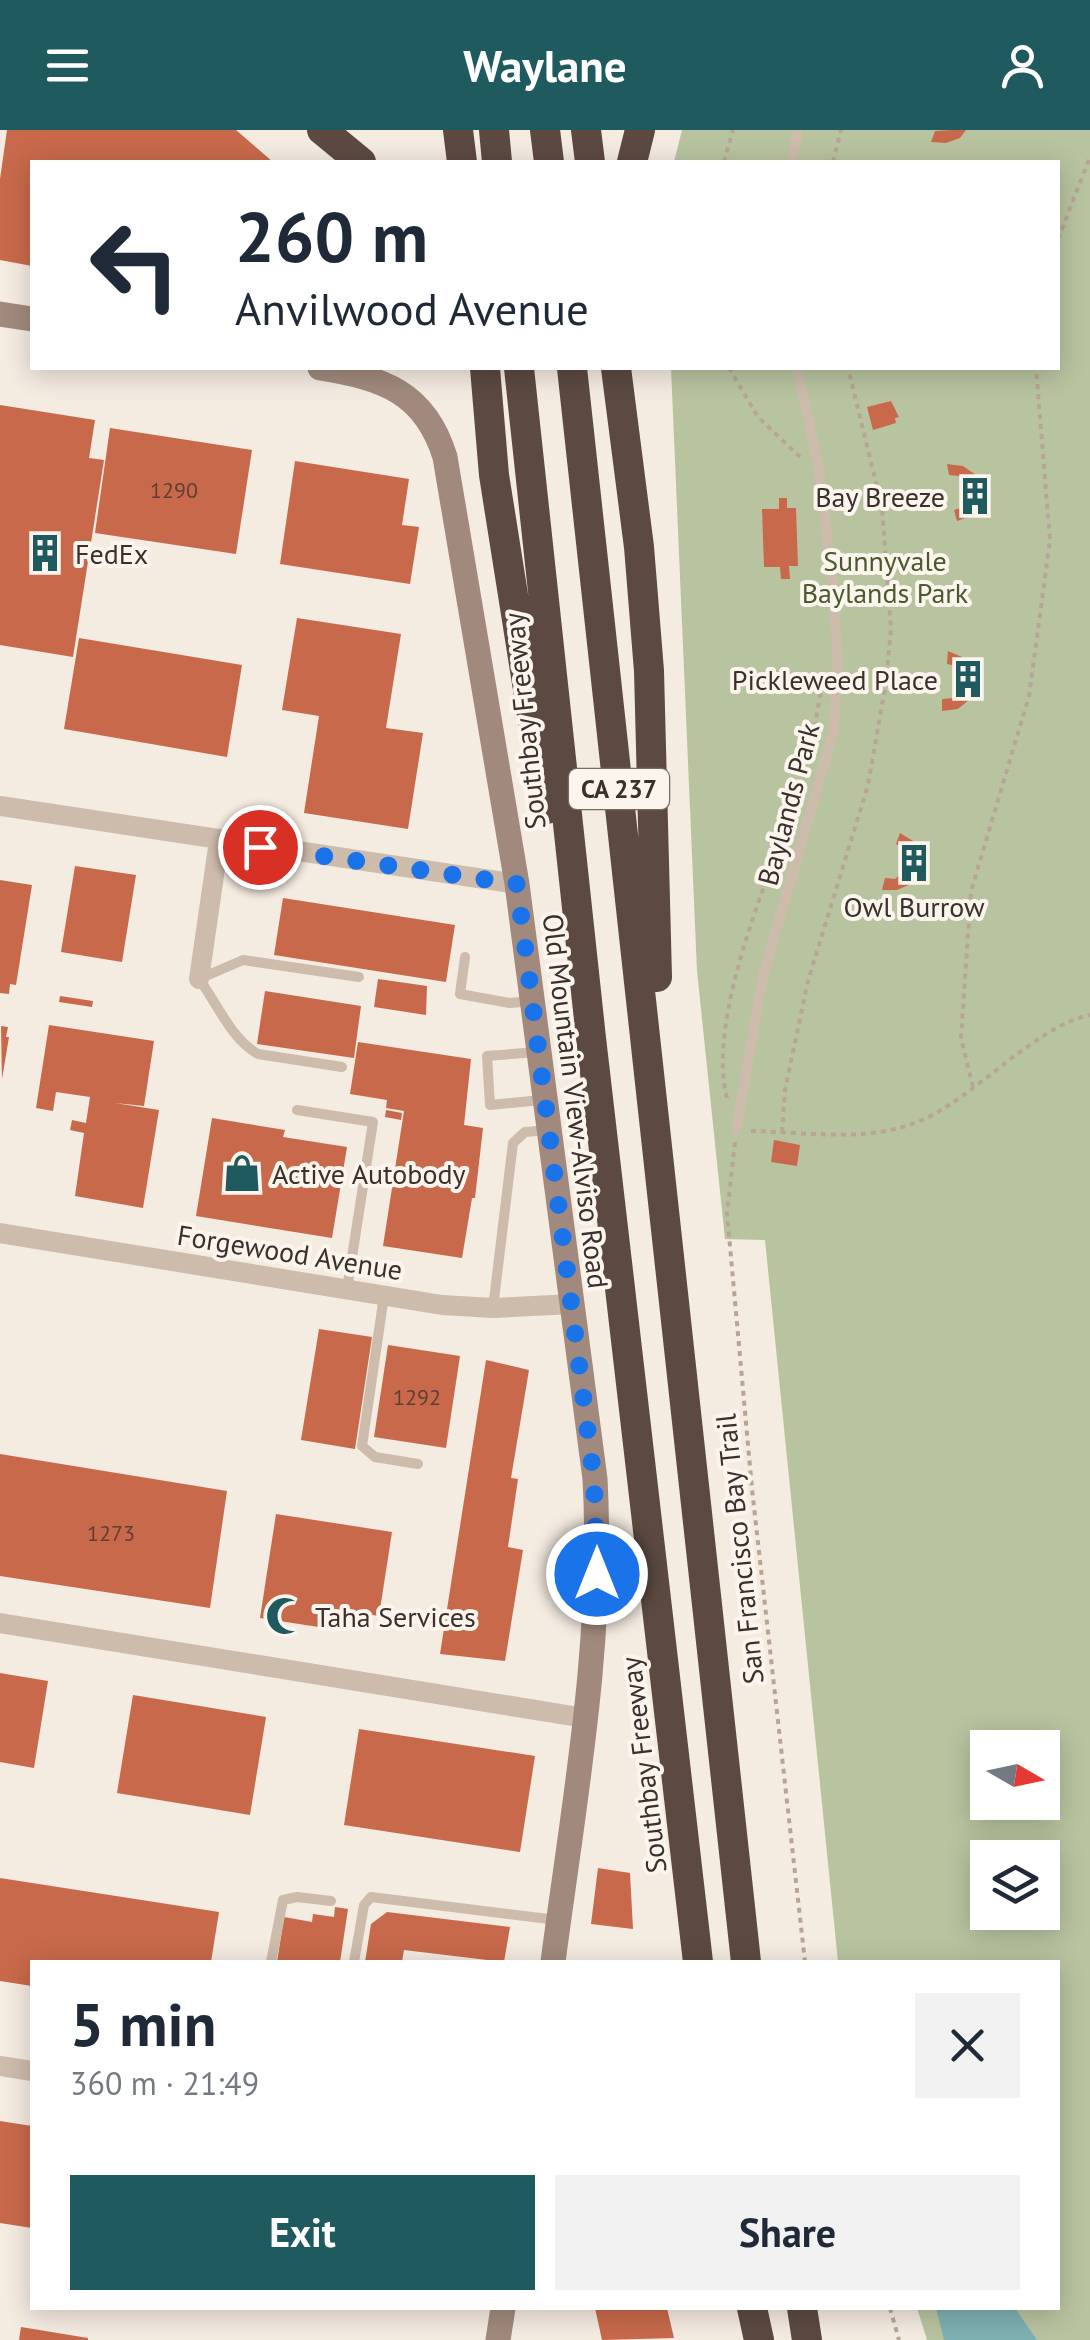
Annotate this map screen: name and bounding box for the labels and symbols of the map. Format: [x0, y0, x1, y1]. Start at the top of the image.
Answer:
building icon: Bay Breeze [954, 475, 996, 517]
house number: 1290 [150, 476, 198, 504]
place label: Bay Breeze [815, 478, 945, 515]
building icon: FedEx [24, 532, 66, 574]
place label: FedEx [75, 535, 148, 572]
park label: Sunnyvale Baylands Park [802, 542, 969, 611]
street label: Southbay Freeway [494, 611, 554, 831]
building icon: Pickleweed Place [947, 658, 989, 700]
place label: Pickleweed Place [732, 661, 938, 698]
street label: Baylands Park [749, 718, 828, 889]
road number: CA 237 [569, 769, 669, 809]
pin [218, 805, 303, 890]
building icon: Owl Burrow [893, 842, 935, 884]
place label: Owl Burrow [843, 888, 985, 925]
street label: Old Mountain View-Alviso Road [535, 911, 617, 1291]
shop icon: Active Autobody [221, 1152, 263, 1194]
place label: Active Autobody [272, 1155, 466, 1192]
street label: Forgewood Avenue [175, 1216, 405, 1288]
house number: 1292 [393, 1383, 441, 1411]
street label: San Francisco Bay Trail [706, 1412, 772, 1686]
house number: 1273 [87, 1519, 135, 1547]
position arrow [545, 1522, 649, 1626]
mosque icon: Taha Services [264, 1595, 306, 1637]
place label: Taha Services [315, 1598, 476, 1635]
street label: Southbay Freeway [611, 1655, 675, 1875]
north arrow [970, 1730, 1060, 1820]

